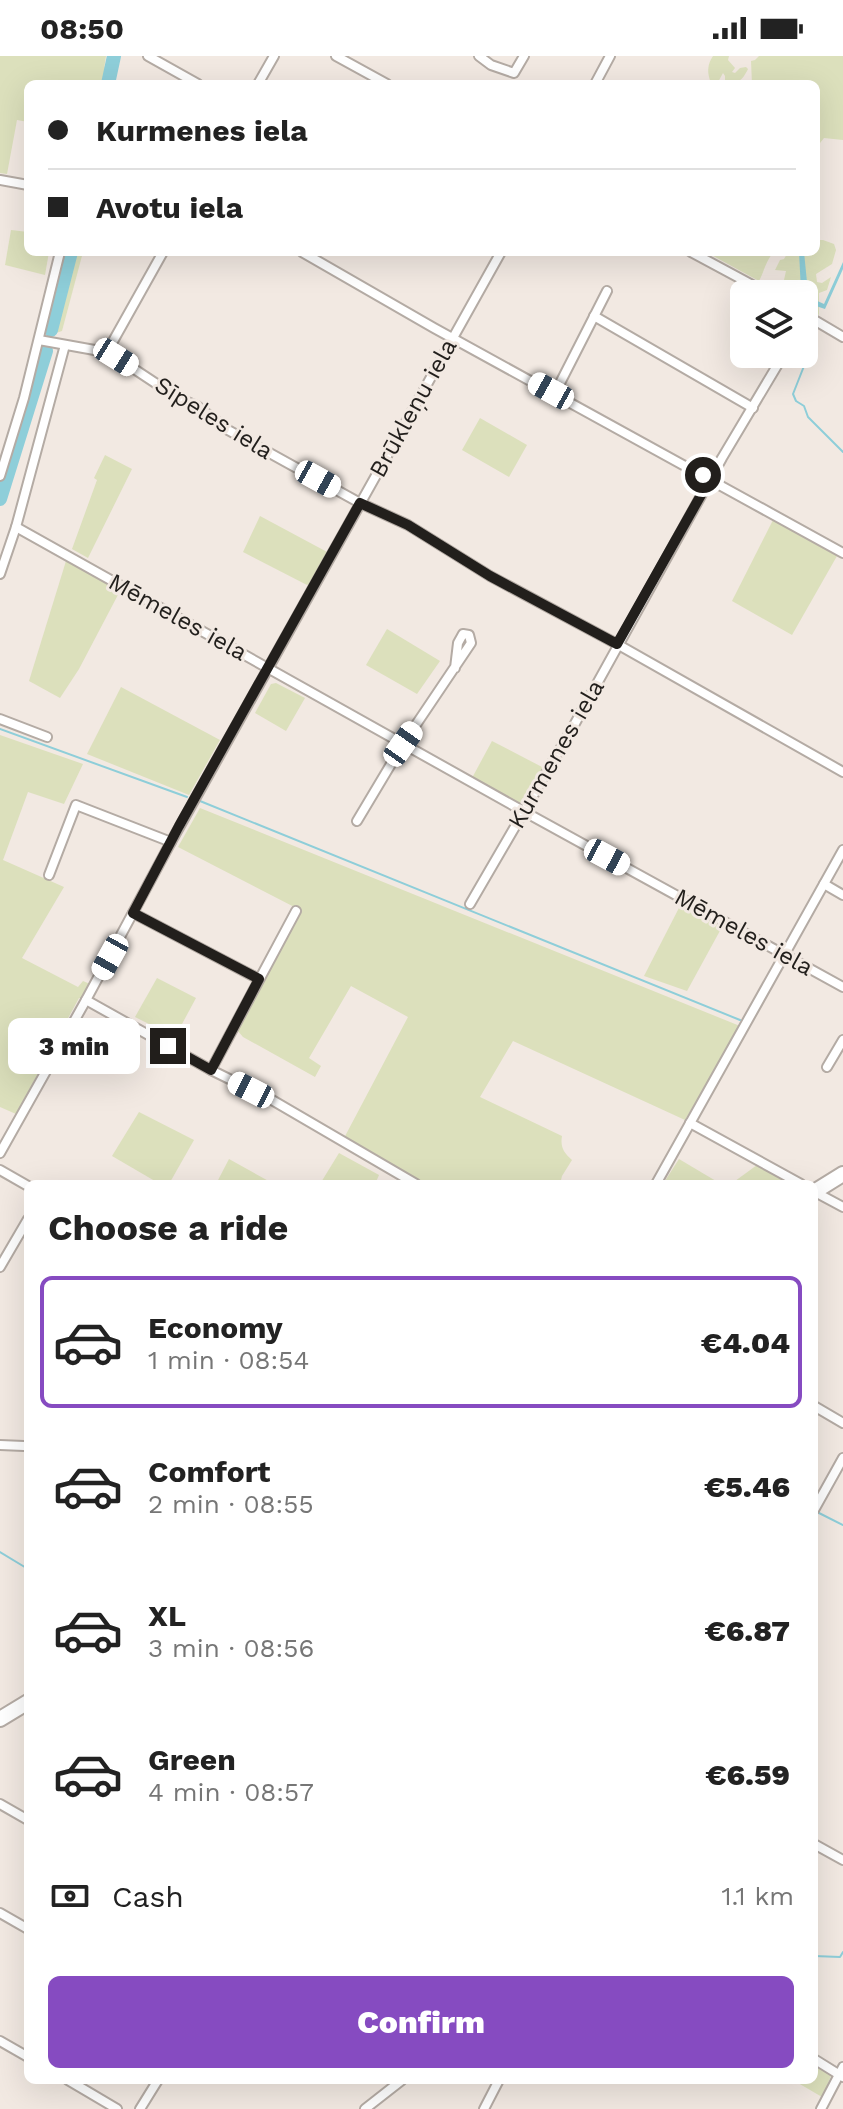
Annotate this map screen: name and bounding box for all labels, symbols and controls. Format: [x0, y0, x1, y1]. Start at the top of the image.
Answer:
text: 08:50 [40, 11, 124, 46]
text: Kurmenes iela [96, 113, 308, 148]
text: Avotu iela [96, 190, 243, 225]
map controls [730, 280, 818, 368]
button: layers [730, 280, 818, 368]
car [89, 334, 143, 380]
street label: Brūkleņu iela [363, 334, 463, 482]
car [524, 369, 578, 413]
street label: Sīpeles iela [150, 371, 278, 465]
car [291, 457, 345, 501]
route start [685, 457, 721, 493]
street label: Mēmeles iela [104, 567, 252, 667]
street label: Kurmenes iela [502, 675, 610, 833]
car [379, 717, 427, 771]
car [580, 835, 634, 879]
street label: Mēmeles iela [670, 882, 818, 982]
car [88, 930, 132, 984]
callout: 3 min [8, 1018, 140, 1074]
route end [150, 1028, 186, 1064]
text: 3 min [39, 1031, 109, 1061]
car [224, 1068, 278, 1112]
text: Choose a ride [48, 1207, 288, 1249]
icon: car [52, 1306, 124, 1378]
text: Economy [148, 1310, 283, 1345]
text: €4.04 [701, 1325, 790, 1360]
text: 1 min · 08:54 [148, 1345, 309, 1375]
icon: car [52, 1450, 124, 1522]
text: Comfort [148, 1454, 270, 1489]
text: €5.46 [704, 1469, 790, 1504]
text: 2 min · 08:55 [148, 1489, 314, 1519]
icon: car [52, 1594, 124, 1666]
text: XL [148, 1598, 186, 1633]
text: €6.87 [705, 1613, 790, 1648]
text: 3 min · 08:56 [148, 1633, 314, 1663]
icon: car [52, 1738, 124, 1810]
text: Green [148, 1742, 236, 1777]
text: €6.59 [705, 1757, 790, 1792]
text: 4 min · 08:57 [148, 1777, 314, 1807]
icon: cash [48, 1874, 92, 1918]
text: Cash [112, 1879, 184, 1914]
text: 1.1 km [721, 1881, 794, 1911]
button: Confirm [48, 1976, 794, 2068]

